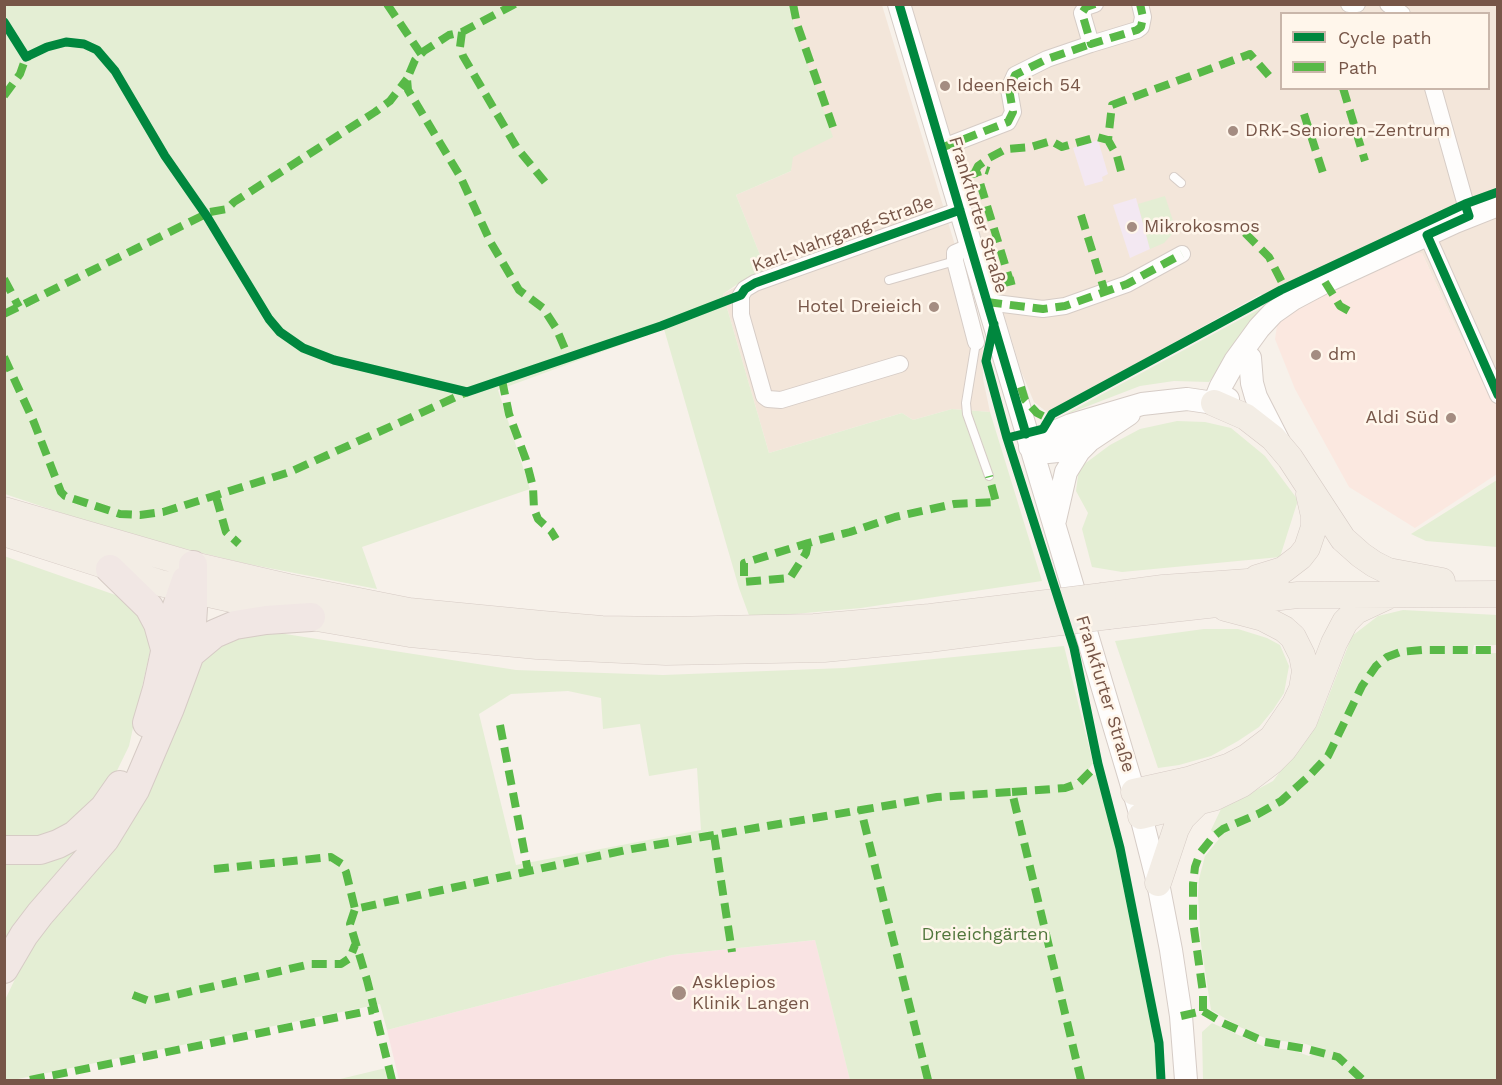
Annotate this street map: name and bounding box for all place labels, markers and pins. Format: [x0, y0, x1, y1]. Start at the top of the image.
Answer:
place label: IdeenReich 54 [957, 75, 1081, 97]
marker: IdeenReich 54 [938, 79, 952, 93]
place label: DRK-Senioren-Zentrum [1245, 120, 1450, 142]
marker: DRK-Senioren-Zentrum [1226, 124, 1240, 138]
place label: Mikrokosmos [1144, 216, 1260, 238]
marker: Mikrokosmos [1125, 220, 1139, 234]
place label: Hotel Dreieich [797, 296, 922, 318]
marker: Hotel Dreieich [927, 300, 941, 314]
place label: dm [1328, 344, 1356, 366]
marker: dm [1309, 348, 1323, 362]
place label: Aldi Süd [1366, 407, 1439, 429]
marker: Aldi Süd [1444, 411, 1458, 425]
place label: Asklepios Klinik Langen [692, 972, 810, 1014]
marker: Asklepios Klinik Langen [670, 984, 688, 1002]

